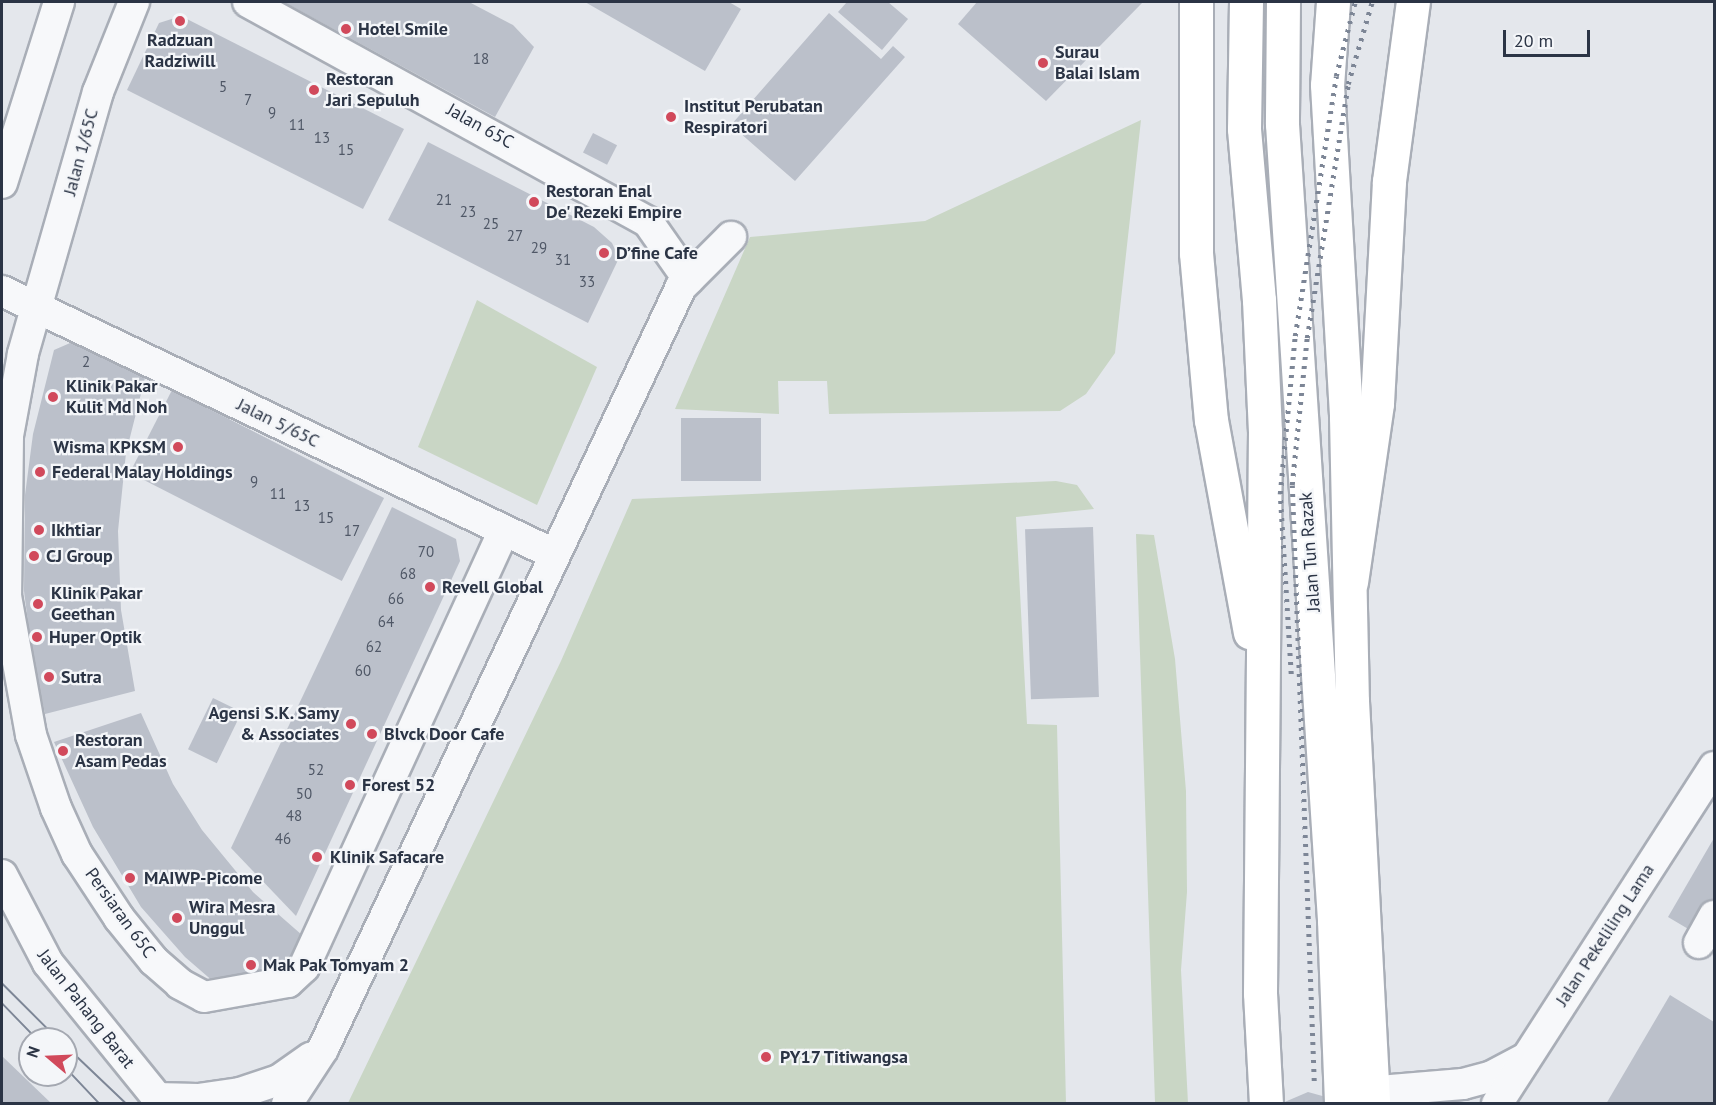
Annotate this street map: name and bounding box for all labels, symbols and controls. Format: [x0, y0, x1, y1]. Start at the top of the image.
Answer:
marker: Radzuan Radziwill [173, 14, 187, 28]
place label: Hotel Smile [358, 18, 448, 40]
scale bar [1506, 18, 1593, 56]
marker: Hotel Smile [339, 22, 353, 36]
text: 20 m [1514, 29, 1553, 52]
place label: Radzuan Radziwill [145, 30, 215, 72]
place label: Surau Balai Islam [1055, 42, 1140, 84]
house number: 18 [473, 50, 489, 68]
marker: Surau Balai Islam [1036, 56, 1050, 70]
place label: Restoran Jari Sepuluh [326, 69, 420, 112]
house number: 5 [219, 78, 227, 96]
marker: Restoran Jari Sepuluh [307, 83, 321, 97]
house number: 7 [244, 91, 252, 109]
place label: Institut Perubatan Respiratori [684, 96, 823, 138]
street label: Jalan 65C [443, 99, 517, 153]
house number: 9 [268, 104, 276, 122]
street label: Jalan 1/65C [59, 106, 103, 198]
marker: Institut Perubatan Respiratori [662, 108, 680, 126]
house number: 11 [289, 116, 305, 134]
house number: 13 [314, 129, 330, 147]
house number: 15 [338, 141, 354, 159]
place label: Restoran Enal De' Rezeki Empire [546, 181, 683, 224]
house number: 21 [436, 191, 452, 209]
marker: Restoran Enal De' Rezeki Empire [527, 195, 541, 209]
house number: 23 [460, 203, 476, 221]
house number: 25 [483, 215, 499, 233]
house number: 27 [507, 227, 523, 245]
house number: 29 [531, 239, 547, 257]
place label: D’fine Cafe [616, 242, 698, 264]
marker: D’fine Cafe [597, 246, 611, 260]
house number: 31 [555, 251, 571, 269]
house number: 33 [579, 273, 595, 291]
house number: 2 [82, 353, 90, 371]
place label: Klinik Pakar Kulit Md Noh [66, 376, 167, 418]
marker: Klinik Pakar Kulit Md Noh [44, 388, 62, 406]
street label: Jalan 5/65C [233, 394, 323, 452]
place label: Wisma KPKSM [54, 436, 166, 458]
marker: Wisma KPKSM [171, 440, 185, 454]
place label: Federal Malay Holdings [52, 461, 233, 483]
marker: Federal Malay Holdings [33, 465, 47, 479]
house number: 9 [250, 473, 258, 491]
house number: 11 [270, 485, 286, 503]
street label: Jalan Tun Razak [1295, 491, 1325, 613]
house number: 13 [294, 497, 310, 515]
house number: 15 [318, 509, 334, 527]
place label: Ikhtiar [51, 519, 101, 541]
house number: 17 [344, 522, 360, 540]
marker: Ikhtiar [32, 523, 46, 537]
house number: 70 [418, 543, 434, 561]
place label: CJ Group [46, 545, 113, 567]
marker: CJ Group [27, 549, 41, 563]
house number: 68 [400, 565, 416, 583]
place label: Revell Global [442, 576, 543, 598]
marker: Revell Global [423, 580, 437, 594]
place label: Klinik Pakar Geethan [51, 583, 143, 626]
house number: 66 [388, 590, 404, 608]
marker: Klinik Pakar Geethan [29, 595, 47, 613]
house number: 64 [378, 613, 394, 631]
place label: Huper Optik [49, 626, 142, 648]
marker: Huper Optik [30, 630, 44, 644]
house number: 62 [366, 638, 382, 656]
house number: 60 [355, 662, 371, 680]
place label: Sutra [61, 666, 102, 688]
marker: Sutra [42, 670, 56, 684]
place label: Agensi S.K. Samy & Associates [207, 703, 339, 746]
marker: Agensi S.K. Samy & Associates [344, 717, 358, 731]
place label: Blvck Door Cafe [384, 723, 505, 745]
marker: Blvck Door Cafe [365, 727, 379, 741]
place label: Restoran Asam Pedas [75, 730, 166, 772]
marker: Restoran Asam Pedas [56, 744, 70, 758]
house number: 52 [308, 761, 324, 779]
place label: Forest 52 [362, 774, 435, 796]
marker: Forest 52 [343, 778, 357, 792]
house number: 50 [296, 785, 312, 803]
house number: 48 [286, 807, 302, 825]
house number: 46 [275, 830, 291, 848]
place label: Klinik Safacare [330, 846, 445, 868]
marker: Klinik Safacare [308, 848, 326, 866]
street label: Jalan Pekeliling Lama [1551, 860, 1659, 1010]
street label: Persiaran 65C [80, 864, 160, 962]
place label: MAIWP-Picome [144, 867, 262, 889]
marker: MAIWP-Picome [121, 869, 139, 887]
place label: Wira Mesra Unggul [189, 897, 276, 940]
marker: Wira Mesra Unggul [170, 911, 184, 925]
street label: Jalan Pahang Barat [33, 945, 139, 1073]
place label: Mak Pak Tomyam 2 [263, 954, 411, 976]
marker: Mak Pak Tomyam 2 [244, 958, 258, 972]
north arrow [18, 1027, 78, 1087]
text: N [22, 1044, 44, 1060]
place label: PY17 Titiwangsa [780, 1046, 910, 1068]
marker: PY17 Titiwangsa [757, 1048, 775, 1066]

